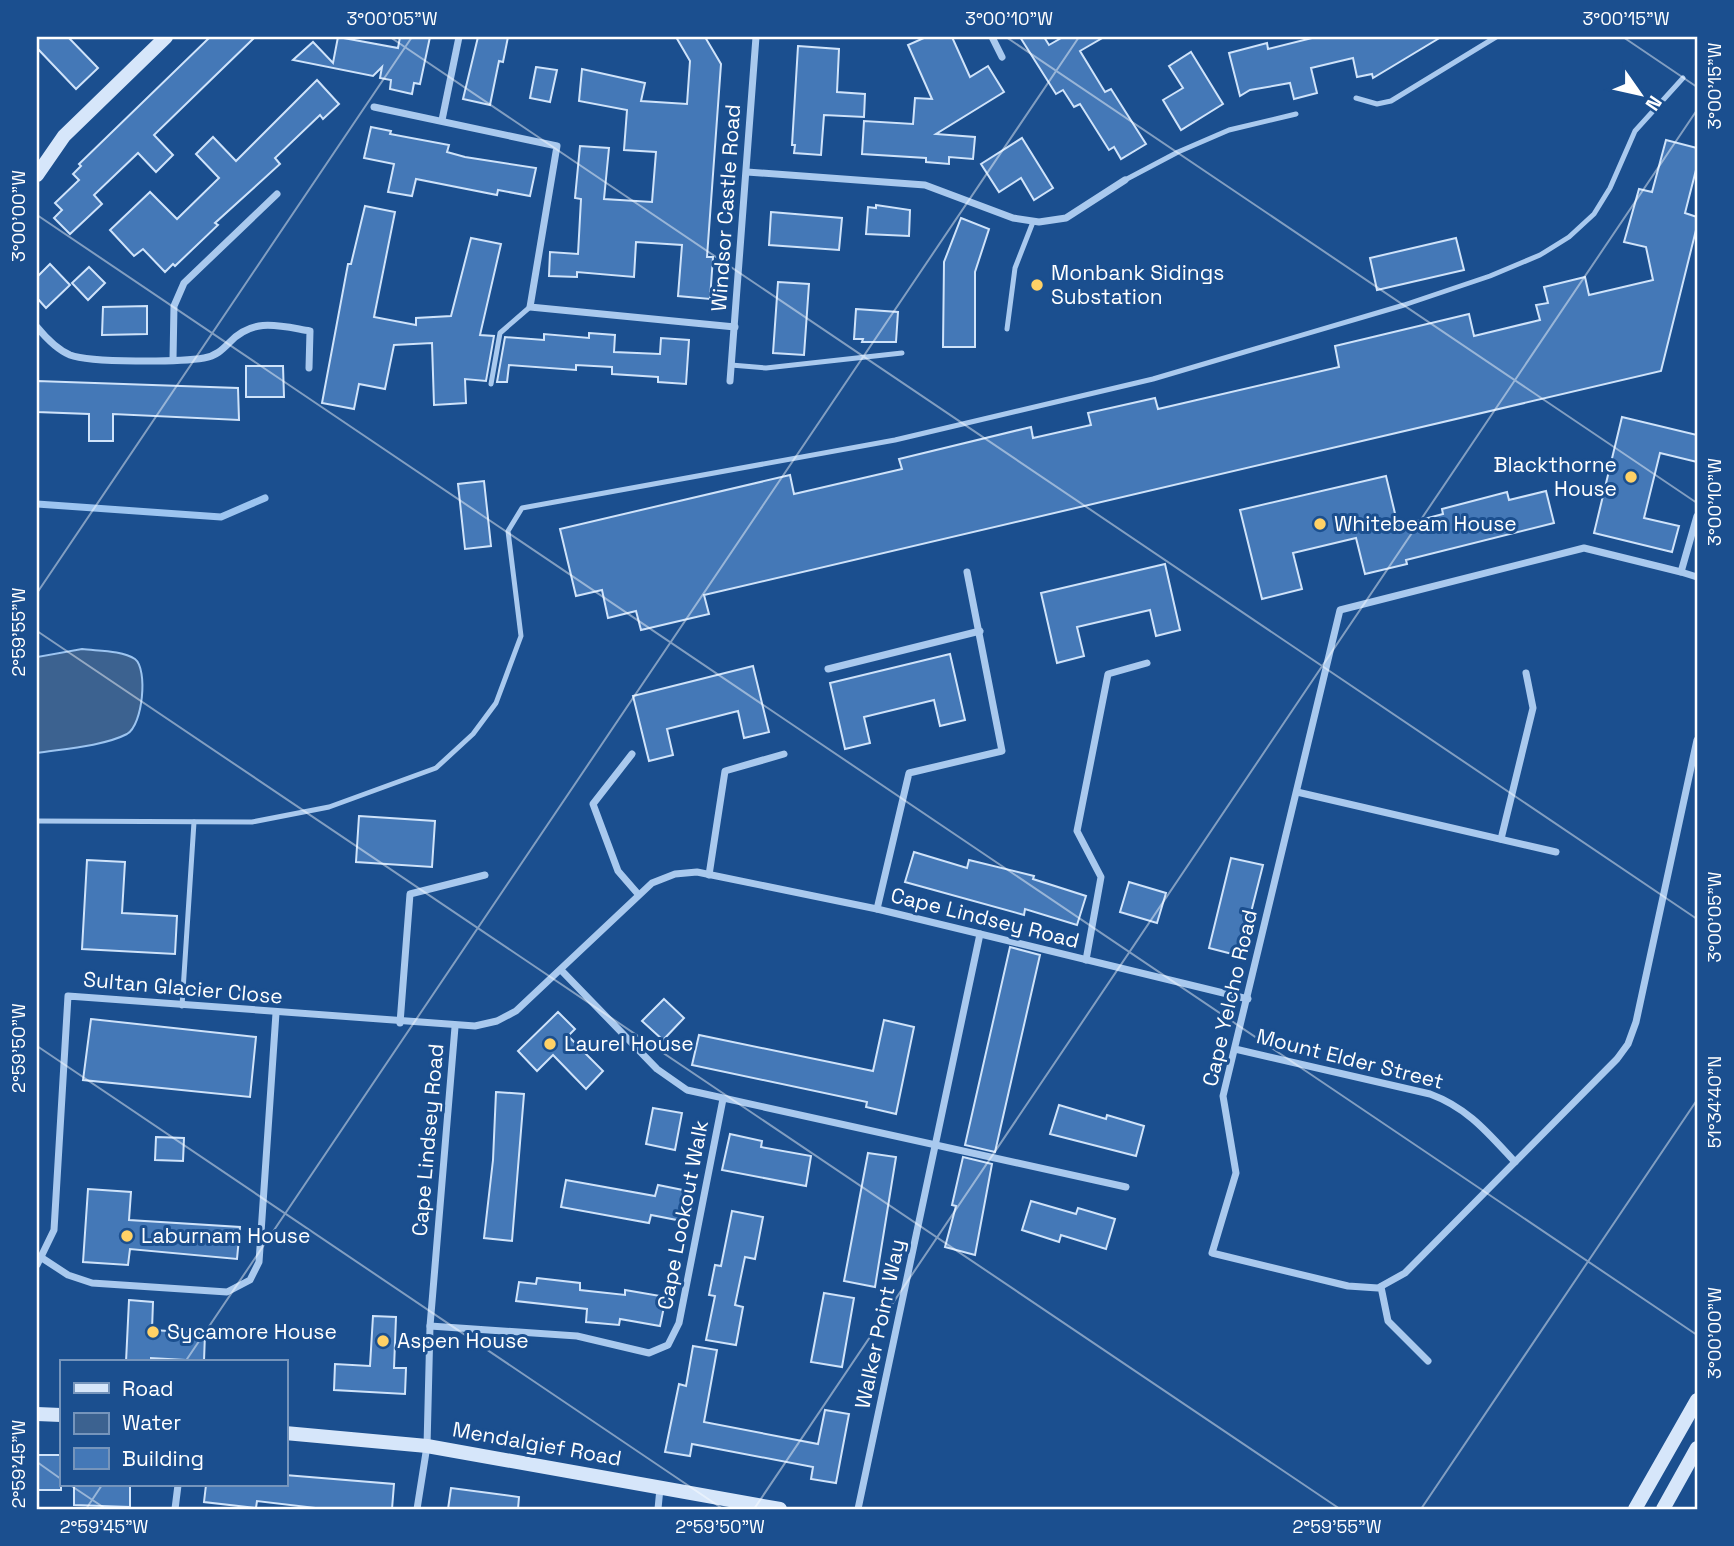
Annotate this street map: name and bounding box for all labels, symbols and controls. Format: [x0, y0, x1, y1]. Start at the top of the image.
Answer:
text: 3°00'05"W [346, 7, 438, 30]
text: 3°00'10"W [965, 7, 1053, 30]
text: 3°00'15"W [1582, 7, 1670, 30]
text: 3°00'15"W [1703, 42, 1726, 130]
north arrow [1604, 60, 1674, 130]
text: N [1640, 91, 1668, 115]
street label: Windsor Castle Road [705, 103, 746, 313]
text: 3°00'00"W [7, 170, 30, 262]
place label: Monbank Sidings Substation [1051, 259, 1224, 310]
marker: Monbank Sidings Substation [1029, 277, 1045, 293]
place label: Blackthorne House [1494, 451, 1617, 502]
text: 3°00'10"W [1703, 458, 1726, 546]
marker: Blackthorne House [1623, 469, 1639, 485]
place label: Whitebeam House [1334, 510, 1517, 537]
marker: Whitebeam House [1312, 516, 1328, 532]
text: 2°59'55"W [7, 587, 30, 677]
text: 3°00'05"W [1703, 871, 1726, 963]
street label: Cape Lindsey Road [888, 881, 1082, 954]
street label: Cape Yelcho Road [1196, 907, 1263, 1089]
street label: Sultan Glacier Close [82, 965, 284, 1010]
text: 2°59'50"W [7, 1003, 30, 1093]
street label: Mount Elder Street [1254, 1022, 1447, 1095]
place label: Laurel House [564, 1030, 694, 1057]
marker: Laurel House [542, 1036, 558, 1052]
street label: Cape Lindsey Road [406, 1043, 449, 1237]
text: 51°34'40"N [1703, 1056, 1726, 1148]
street label: Cape Lookout Walk [651, 1118, 714, 1312]
place label: Laburnam House [141, 1222, 310, 1249]
marker: Laburnam House [119, 1228, 135, 1244]
street label: Walker Point Way [848, 1237, 911, 1411]
text: 3°00'00"W [1703, 1287, 1726, 1379]
place label: Sycamore House [167, 1318, 337, 1345]
marker: Sycamore House [145, 1324, 161, 1340]
place label: Aspen House [397, 1327, 529, 1354]
marker: Aspen House [375, 1333, 391, 1349]
legend [60, 1360, 287, 1486]
text: Road [122, 1375, 174, 1402]
text: Water [122, 1409, 181, 1436]
street label: Mendalgief Road [450, 1415, 624, 1472]
text: 2°59'45"W [7, 1419, 30, 1508]
text: Building [122, 1445, 204, 1472]
text: 2°59'45"W [60, 1515, 149, 1538]
text: 2°59'50"W [675, 1515, 765, 1538]
text: 2°59'55"W [1293, 1515, 1382, 1538]

